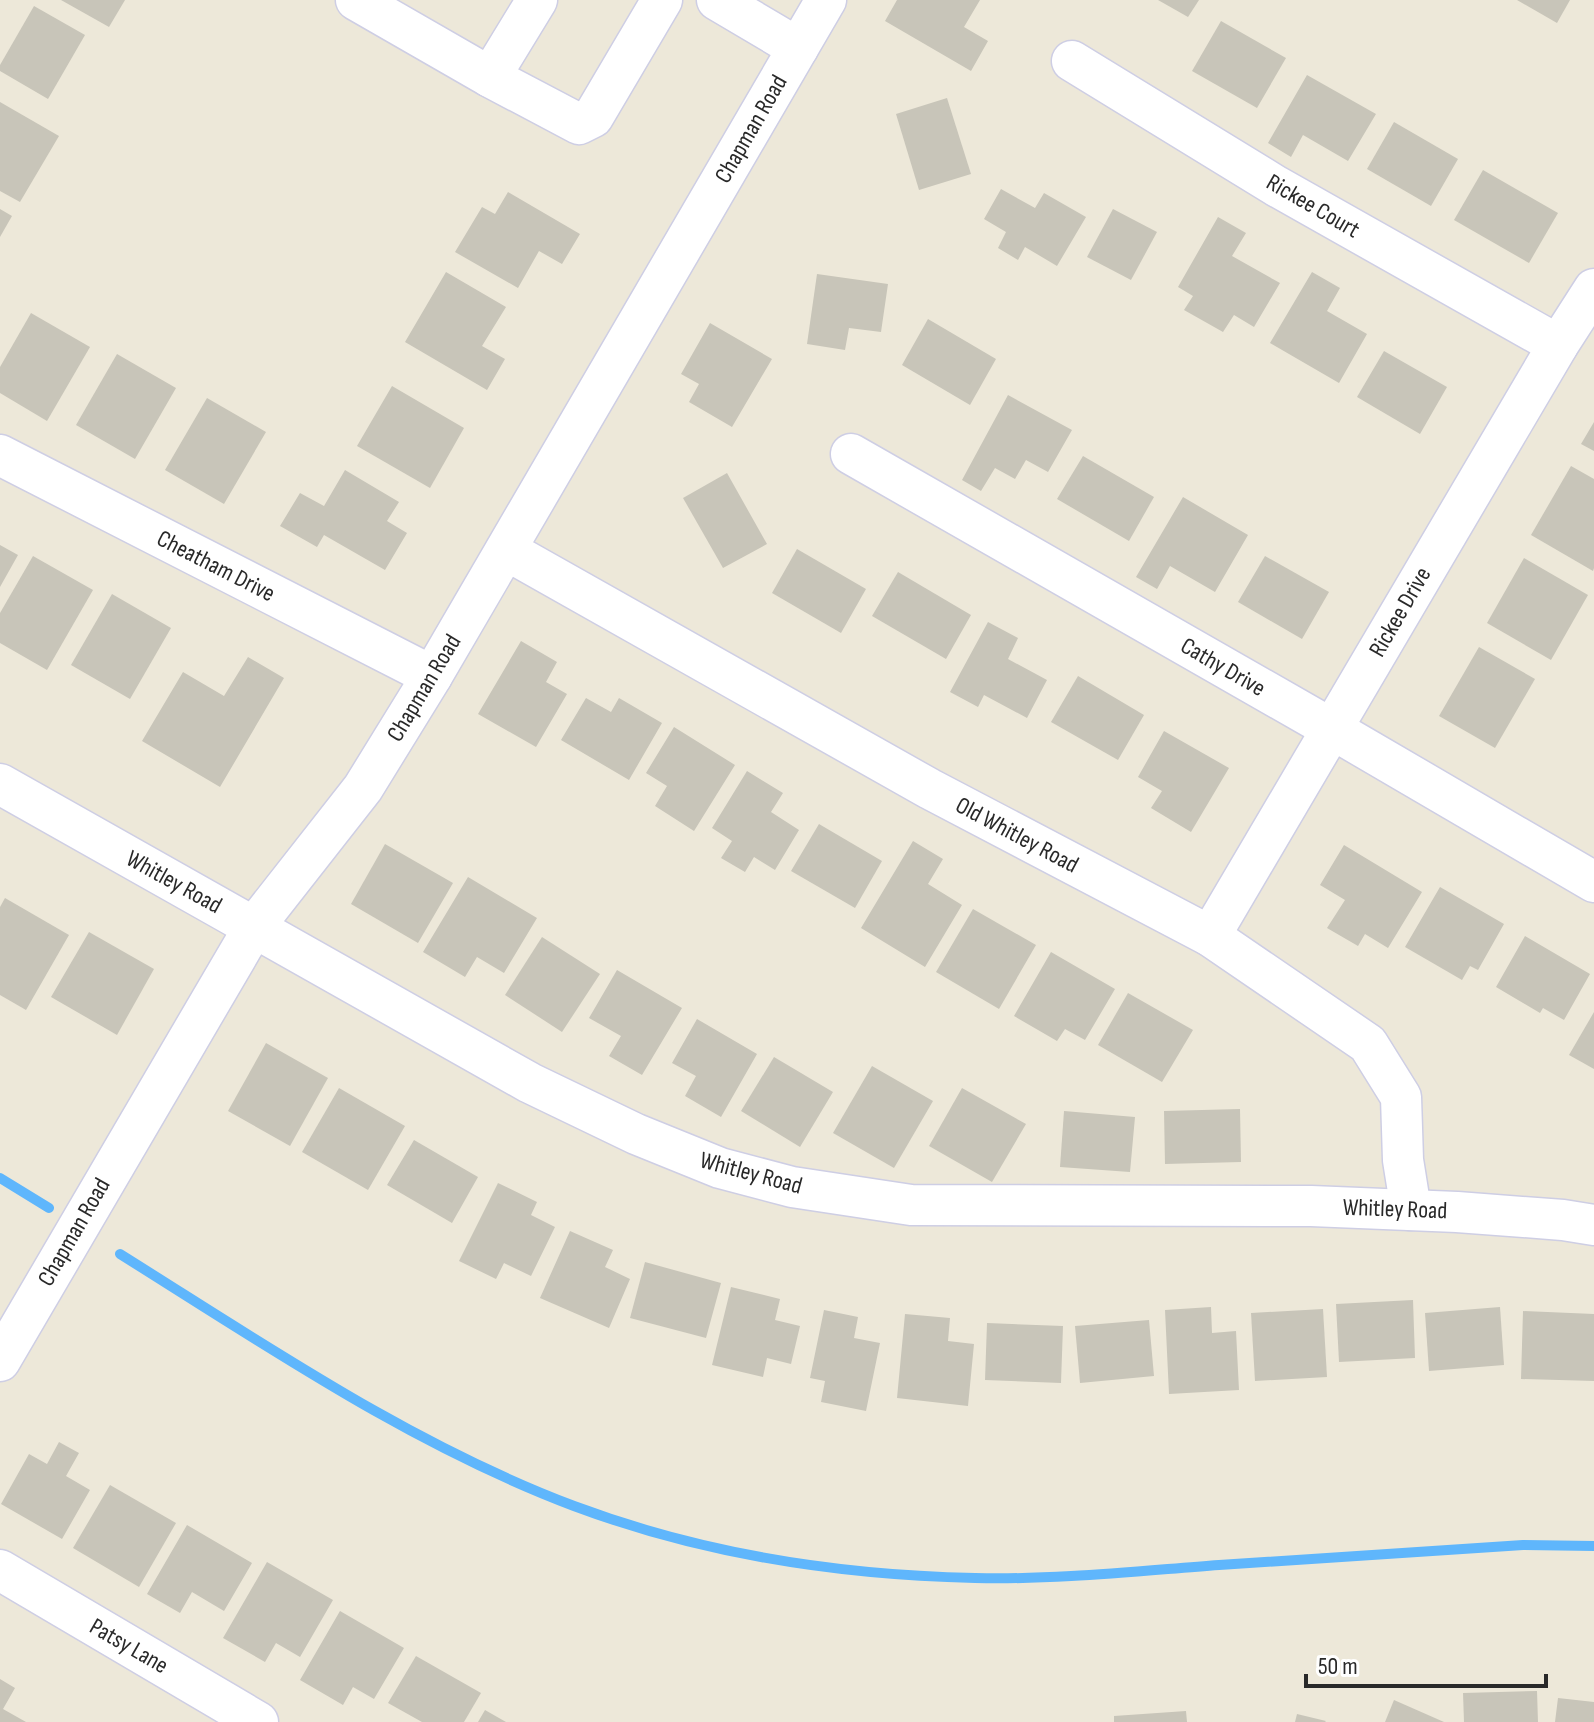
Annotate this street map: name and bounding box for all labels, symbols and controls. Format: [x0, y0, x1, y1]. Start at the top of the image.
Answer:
street label: Chapman Road [708, 70, 794, 188]
street label: Rickee Court [1261, 168, 1365, 244]
street label: Cheatham Drive [152, 524, 280, 608]
street label: Rickee Drive [1363, 562, 1437, 662]
street label: Chapman Road [381, 629, 467, 747]
street label: Cathy Drive [1175, 631, 1271, 703]
street label: Old Whitley Road [951, 791, 1083, 879]
street label: Whitley Road [121, 844, 227, 920]
street label: Whitley Road [697, 1145, 805, 1201]
street label: Chapman Road [31, 1173, 117, 1291]
street label: Whitley Road [1342, 1193, 1448, 1225]
street label: Patsy Lane [85, 1612, 173, 1680]
scale bar [1306, 1638, 1546, 1688]
text: 50 m [1318, 1652, 1358, 1681]

